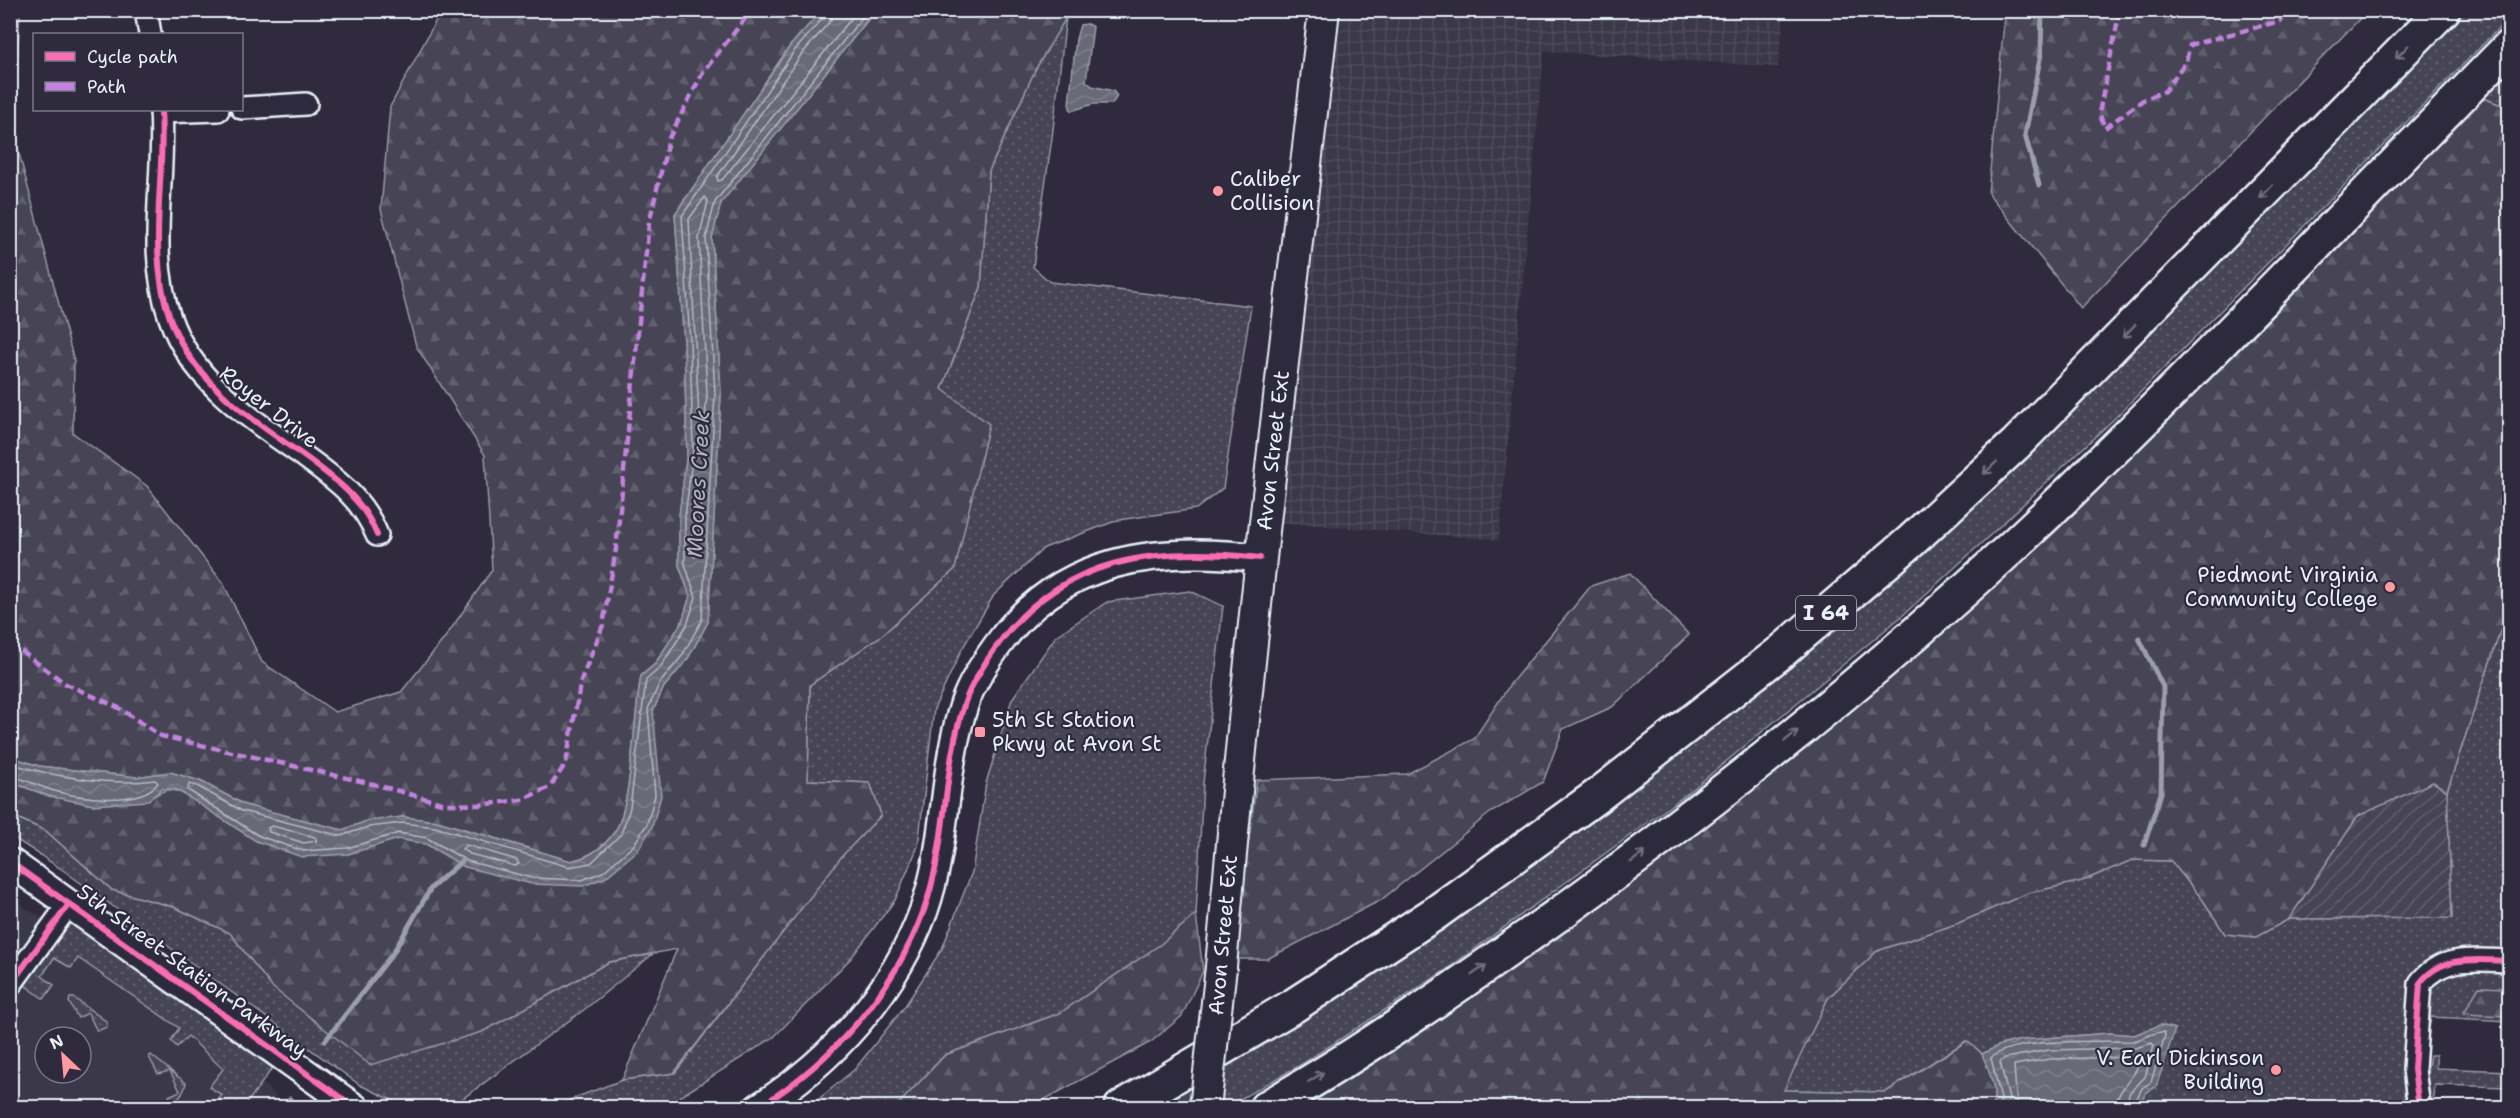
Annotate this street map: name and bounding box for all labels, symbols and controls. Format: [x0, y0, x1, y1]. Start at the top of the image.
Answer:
legend [33, 33, 243, 111]
text: Cycle path [87, 45, 178, 69]
one-way arrow [2395, 45, 2409, 60]
text: Path [87, 75, 126, 99]
place label: Caliber Collision [1230, 165, 1314, 217]
marker: Caliber Collision [1211, 184, 1225, 198]
one-way arrow [2258, 184, 2273, 199]
one-way arrow [2122, 324, 2137, 339]
street label: Royer Drive [214, 359, 324, 455]
street label: Avon Street Ext [1250, 369, 1296, 532]
water label: Moores Creek [680, 409, 716, 558]
one-way arrow [1983, 461, 1998, 475]
place label: Piedmont Virginia Community College [2185, 561, 2378, 613]
marker: Piedmont Virginia Community College [2383, 580, 2397, 594]
road number: I 64 [1796, 596, 1856, 630]
place label: 5th St Station Pkwy at Avon St [992, 706, 1162, 758]
marker: 5th St Station Pkwy at Avon St [973, 725, 987, 739]
one-way arrow [1783, 730, 1799, 743]
one-way arrow [1629, 850, 1645, 863]
street label: Avon Street Ext [1202, 854, 1244, 1016]
street label: 5th Street Station Parkway [71, 878, 313, 1064]
one-way arrow [1470, 964, 1487, 976]
north arrow [33, 1025, 93, 1085]
text: N [46, 1030, 67, 1054]
place label: V. Earl Dickinson Building [2096, 1044, 2264, 1096]
marker: V. Earl Dickinson Building [2269, 1063, 2283, 1077]
one-way arrow [1307, 1071, 1324, 1083]

